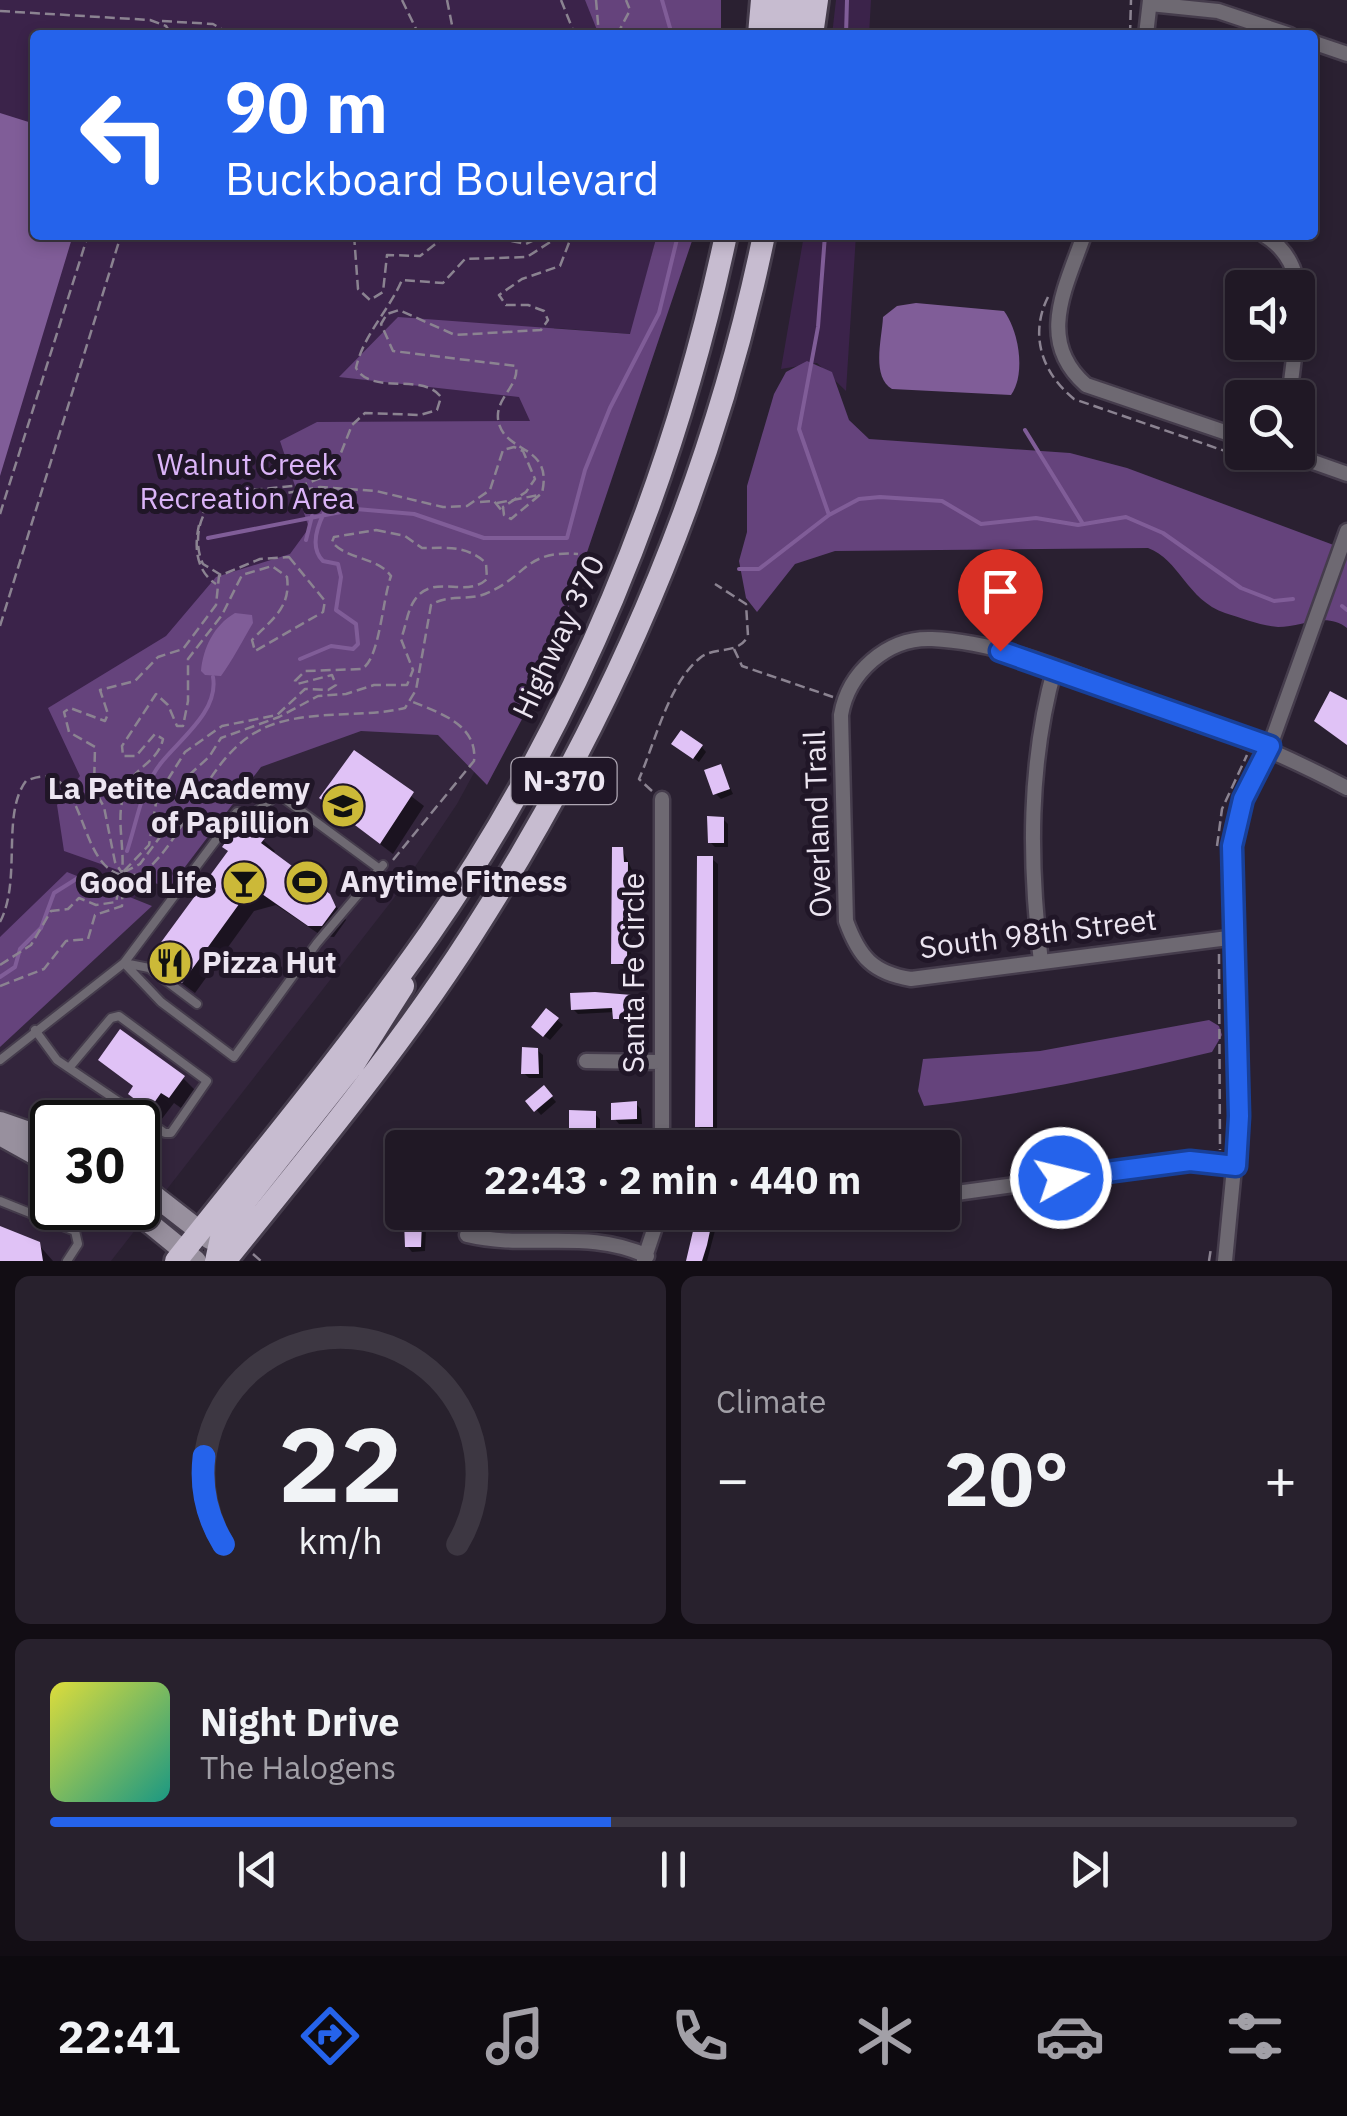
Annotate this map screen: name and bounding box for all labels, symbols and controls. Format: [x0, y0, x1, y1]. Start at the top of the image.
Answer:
text: 90 m [225, 61, 388, 152]
icon: left [60, 70, 190, 200]
text: Buckboard Boulevard [225, 149, 659, 207]
map controls [1225, 270, 1315, 470]
button: sound [1225, 270, 1315, 360]
button: search [1225, 380, 1315, 470]
park label: Walnut Creek Recreation Area [139, 444, 355, 517]
street label: Highway 370 [503, 548, 613, 724]
pin [958, 549, 1043, 652]
icon: arrive [973, 564, 1028, 619]
street label: Overland Trail [794, 730, 839, 918]
road number: N-370 [512, 758, 616, 804]
place label: La Petite Academy of Papillion [48, 768, 310, 841]
school or university icon: La Petite Academy of Papillion [320, 783, 366, 829]
sports icon: Anytime Fitness [284, 859, 330, 905]
bar icon: Good Life [221, 860, 267, 906]
place label: Anytime Fitness [340, 861, 567, 900]
place label: Good Life [79, 862, 212, 901]
street label: Santa Fe Circle [613, 873, 652, 1073]
street label: South 98th Street [917, 899, 1159, 966]
restaurant icon: Pizza Hut [147, 940, 193, 986]
place label: Pizza Hut [202, 942, 337, 981]
speed limit sign: 30 [30, 1100, 160, 1230]
position arrow [1009, 1126, 1113, 1230]
text: 22:43 · 2 min · 440 m [484, 1155, 861, 1204]
text: Climate [716, 1380, 826, 1422]
text: 22 [278, 1395, 403, 1531]
text: 20° [944, 1429, 1069, 1527]
text: − [716, 1443, 749, 1514]
text: + [1264, 1443, 1297, 1514]
text: km/h [298, 1517, 383, 1564]
text: Night Drive [200, 1697, 400, 1746]
text: The Halogens [200, 1746, 396, 1788]
icon: previous [230, 1842, 285, 1897]
icon: pause [646, 1842, 701, 1897]
icon: next [1062, 1842, 1117, 1897]
icon: directions [295, 2001, 365, 2071]
icon: music [480, 2001, 550, 2071]
icon: phone [665, 2001, 735, 2071]
icon: climate [850, 2001, 920, 2071]
icon: car [1035, 2001, 1105, 2071]
icon: filters [1220, 2001, 1290, 2071]
text: 22:41 [57, 2007, 180, 2065]

